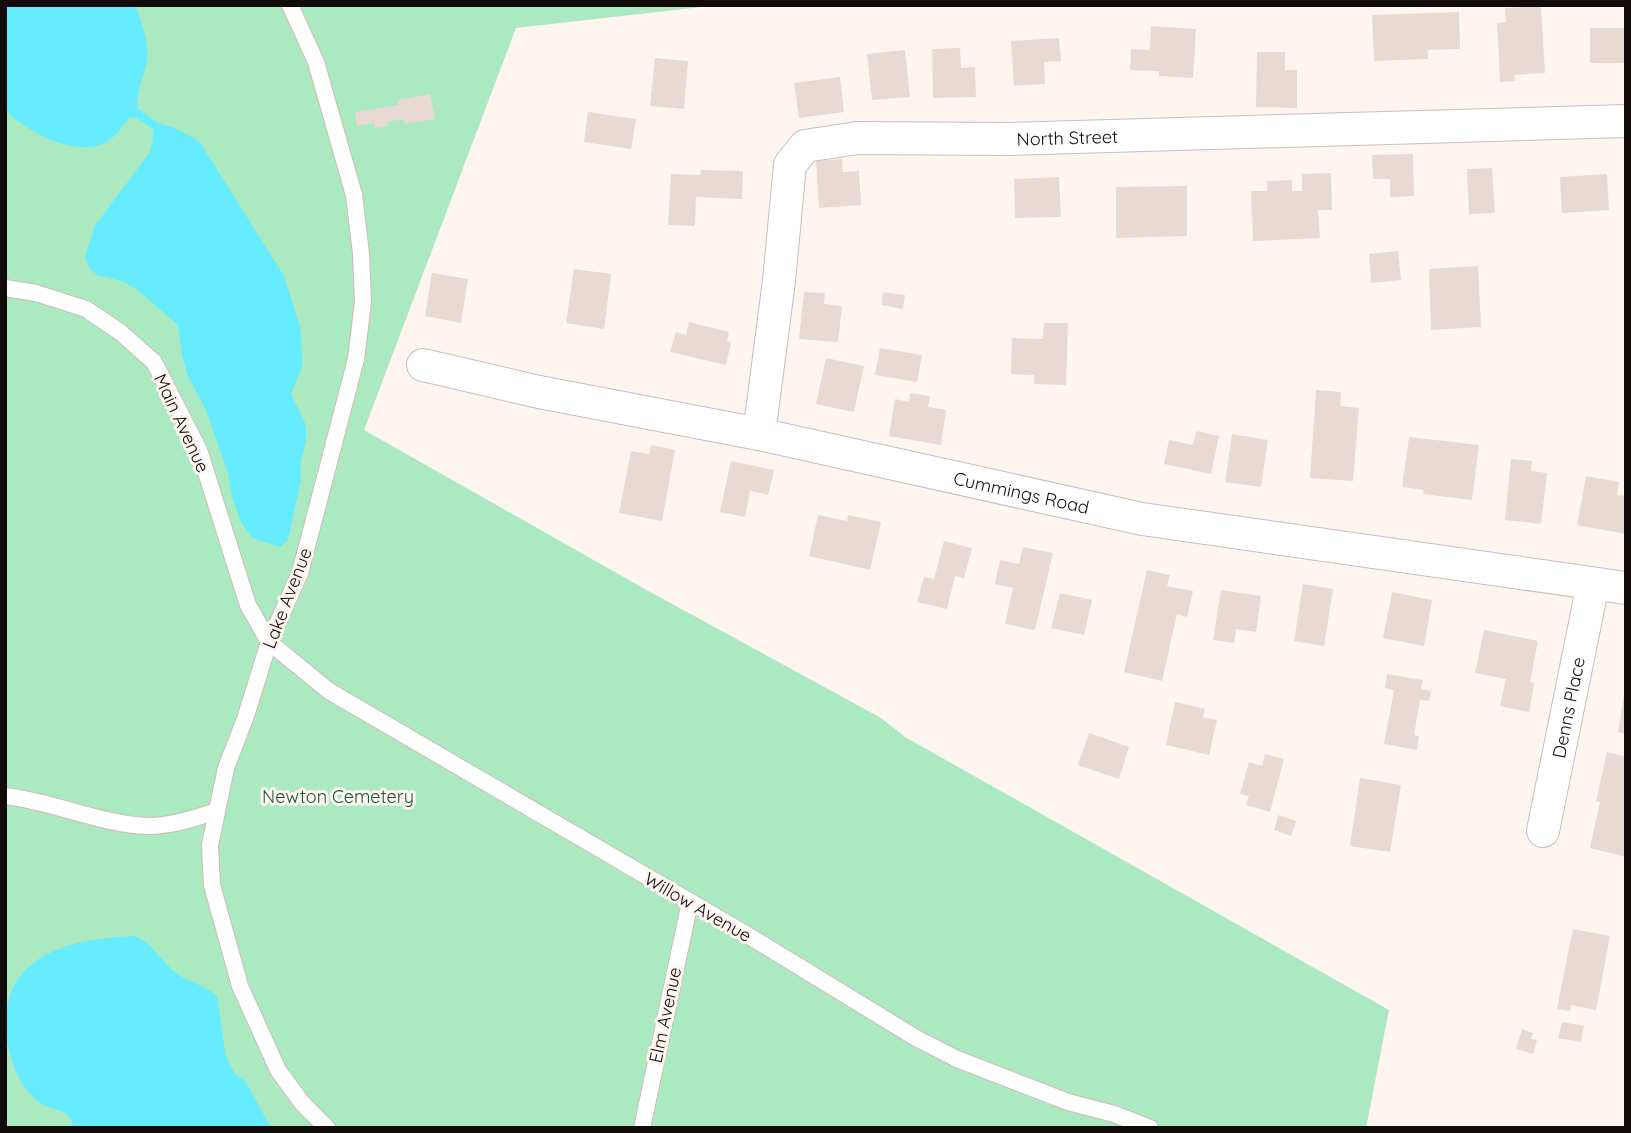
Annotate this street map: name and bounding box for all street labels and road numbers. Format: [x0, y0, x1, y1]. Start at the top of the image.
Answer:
street label: North Street [1016, 124, 1118, 150]
street label: Main Avenue [149, 370, 215, 476]
street label: Cummings Road [952, 466, 1092, 518]
street label: Lake Avenue [257, 544, 317, 652]
street label: Denns Place [1547, 655, 1589, 760]
street label: Willow Avenue [640, 867, 756, 947]
street label: Elm Avenue [644, 965, 686, 1065]

